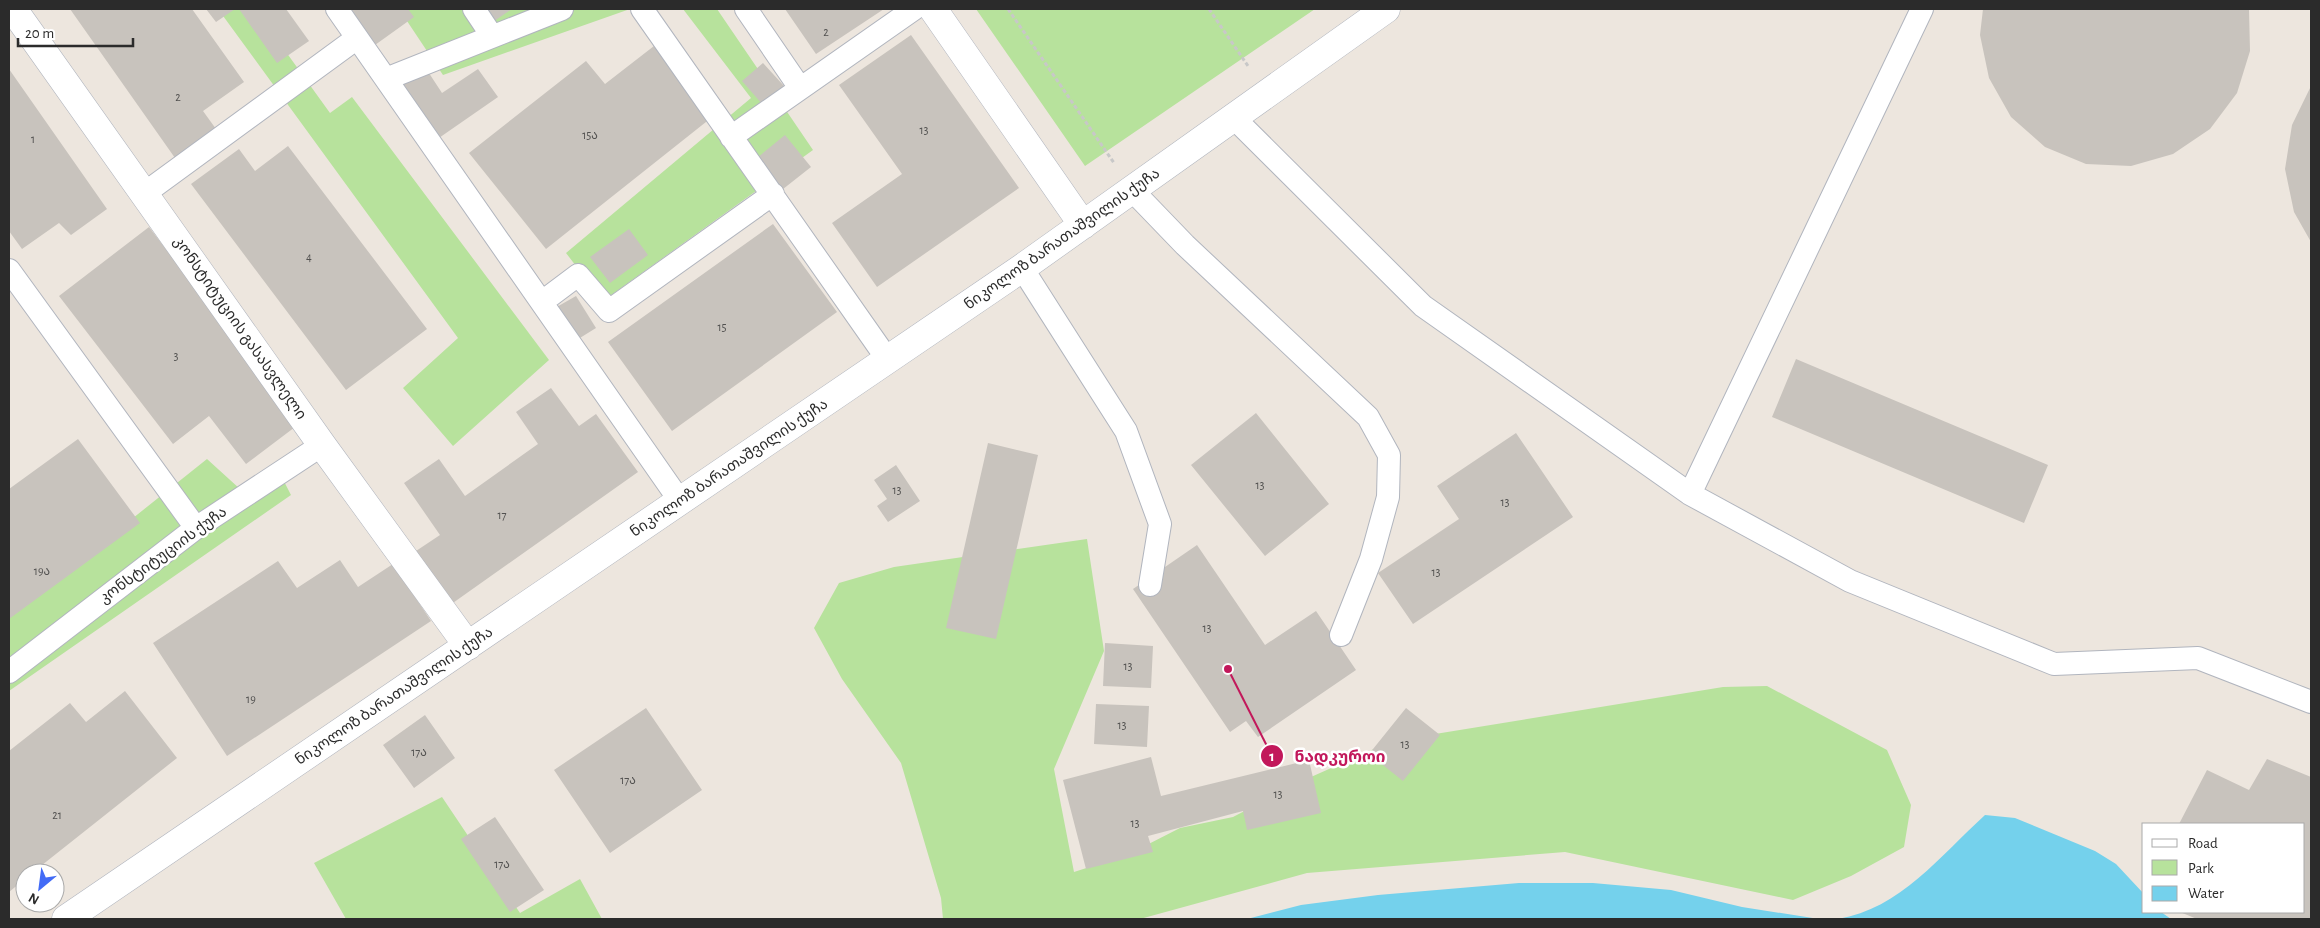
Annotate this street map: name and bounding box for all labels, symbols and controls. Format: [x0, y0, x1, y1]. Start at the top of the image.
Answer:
scale bar [18, 15, 132, 47]
text: 20 m [25, 26, 54, 41]
house number: 2 [823, 26, 829, 38]
house number: 2 [175, 91, 181, 103]
house number: 13 [919, 124, 929, 136]
house number: 15ა [582, 129, 598, 141]
house number: 1 [31, 133, 35, 145]
street label: ნიკოლოზ ბარათაშვილის ქუჩა [962, 166, 1163, 313]
street label: კონსტიტუციის გასასვლელი [170, 234, 309, 423]
house number: 4 [306, 251, 312, 263]
house number: 15 [717, 321, 727, 333]
house number: 3 [174, 350, 179, 362]
street label: ნიკოლოზ ბარათაშვილის ქუჩა [627, 396, 831, 541]
house number: 13 [1255, 479, 1265, 491]
house number: 13 [892, 484, 902, 496]
house number: 13 [1500, 496, 1510, 508]
street label: კონსტიტუციის ქუჩა [97, 504, 230, 607]
house number: 17 [497, 509, 507, 521]
house number: 19ა [34, 565, 50, 577]
house number: 13 [1431, 566, 1441, 578]
house number: 13 [1202, 622, 1212, 634]
street label: ნიკოლოზ ბარათაშვილის ქუჩა [292, 624, 496, 769]
house number: 13 [1123, 660, 1133, 672]
house number: 19 [246, 693, 256, 705]
house number: 13 [1117, 719, 1127, 731]
house number: 13 [1400, 738, 1410, 750]
callout: ნადკუროი [1259, 741, 1395, 772]
house number: 17ა [411, 746, 427, 758]
text: 1 [1269, 749, 1275, 764]
text: ნადკუროი [1295, 749, 1385, 767]
house number: 17ა [620, 774, 636, 786]
house number: 13 [1273, 788, 1283, 800]
house number: 21 [52, 809, 62, 821]
house number: 13 [1130, 817, 1140, 829]
legend [2142, 823, 2305, 913]
text: Road [2188, 836, 2218, 851]
house number: 17ა [494, 858, 510, 870]
text: Park [2188, 861, 2214, 876]
north arrow [15, 863, 65, 913]
text: Water [2188, 886, 2224, 901]
text: N [27, 890, 42, 907]

